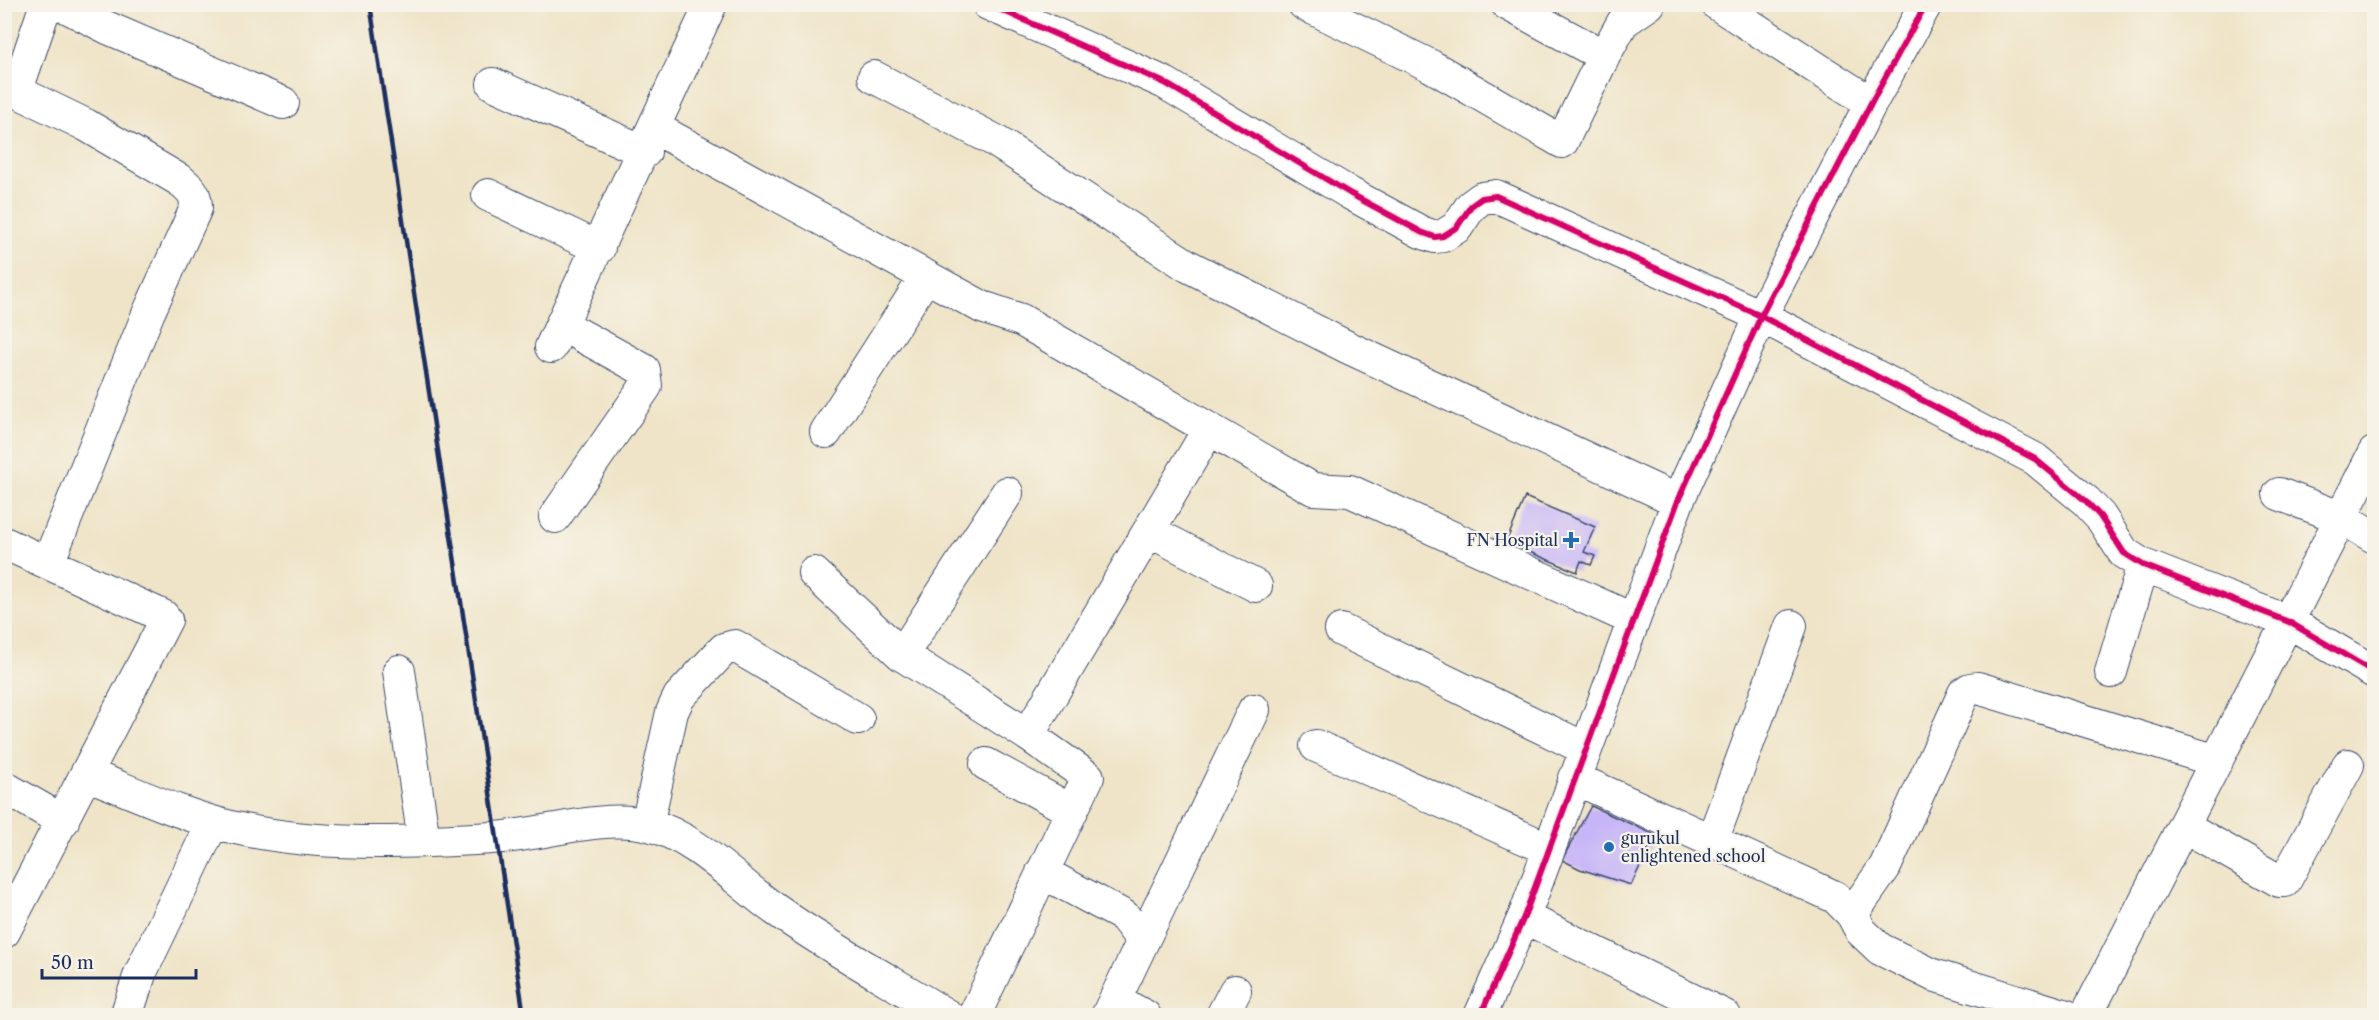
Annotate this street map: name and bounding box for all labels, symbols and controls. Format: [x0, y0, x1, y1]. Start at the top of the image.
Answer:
place label: FN Hospital [1466, 530, 1558, 550]
marker: FN Hospital [1562, 531, 1580, 549]
place label: gurukul enlightened school [1621, 828, 1766, 866]
marker: gurukul enlightened school [1602, 840, 1616, 854]
scale bar [42, 942, 196, 980]
text: 50 m [51, 952, 94, 974]

